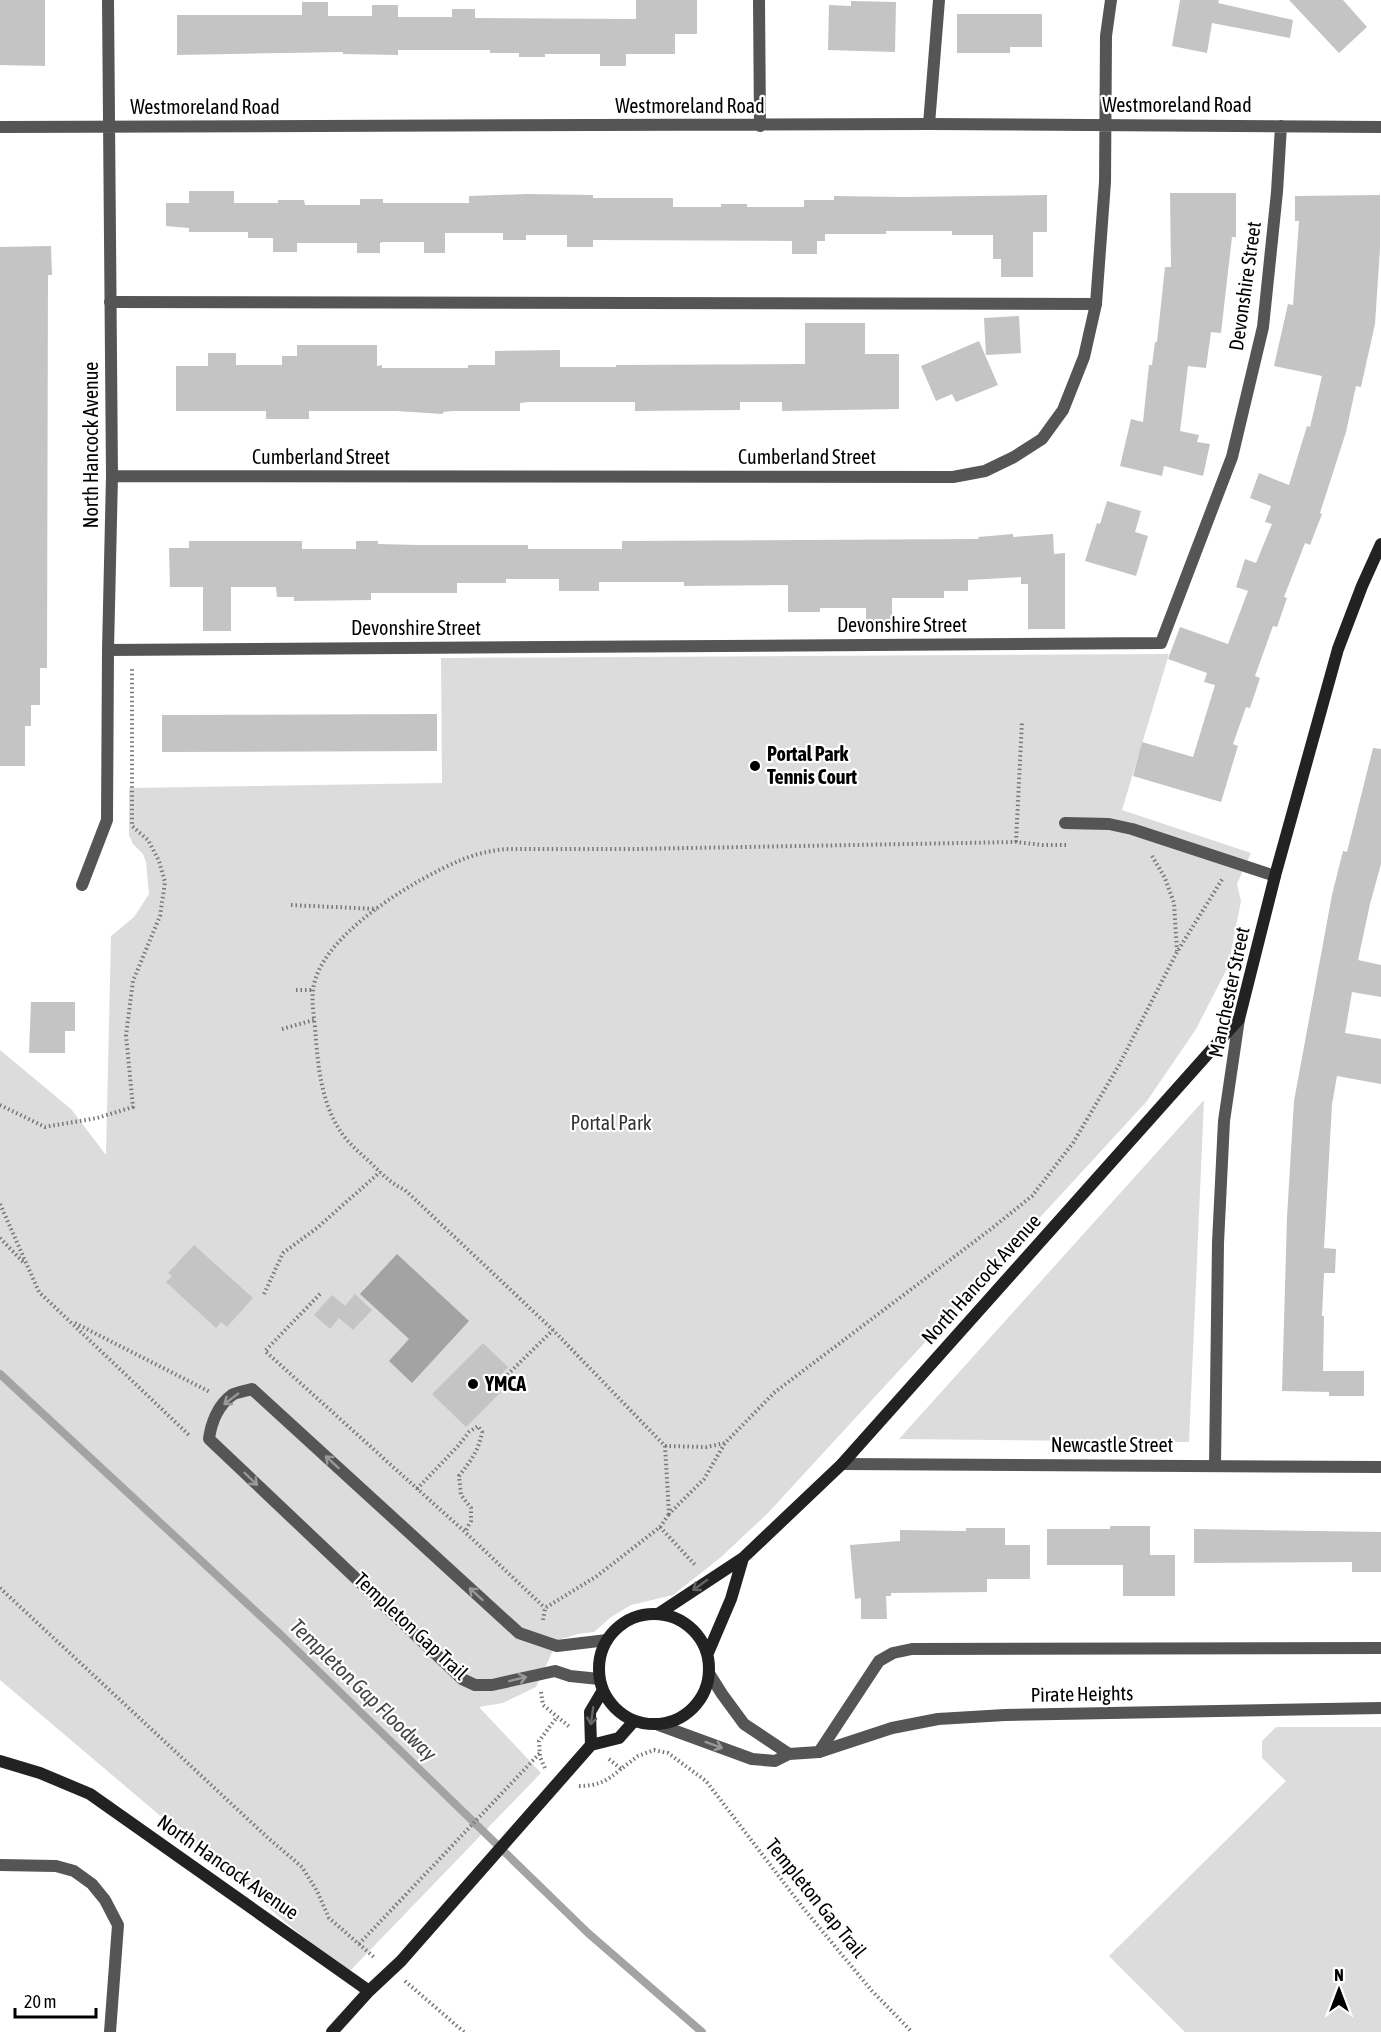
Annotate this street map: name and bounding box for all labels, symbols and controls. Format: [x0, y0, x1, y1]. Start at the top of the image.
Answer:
street label: Westmoreland Road [1102, 93, 1252, 116]
street label: Westmoreland Road [615, 94, 765, 117]
street label: Westmoreland Road [130, 95, 280, 118]
street label: Devonshire Street [1224, 220, 1265, 352]
street label: North Hancock Avenue [79, 362, 102, 528]
street label: Cumberland Street [252, 445, 390, 468]
street label: Cumberland Street [738, 445, 876, 468]
street label: Devonshire Street [837, 613, 967, 636]
street label: Devonshire Street [351, 616, 481, 639]
place label: Portal Park Tennis Court [767, 742, 857, 788]
marker: Portal Park Tennis Court [748, 759, 762, 773]
street label: Manchester Street [1203, 924, 1254, 1059]
park label: Portal Park [570, 1111, 652, 1134]
street label: North Hancock Avenue [916, 1209, 1045, 1348]
place label: YMCA [484, 1372, 526, 1395]
marker: YMCA [466, 1377, 480, 1391]
one-way arrow [223, 1392, 239, 1405]
street label: Newcastle Street [1051, 1433, 1174, 1456]
one-way arrow [325, 1455, 340, 1469]
one-way arrow [243, 1472, 258, 1486]
street label: Templeton Gap Trail [350, 1567, 473, 1684]
one-way arrow [693, 1579, 709, 1591]
one-way arrow [469, 1587, 484, 1601]
water label: Templeton Gap Floodway [286, 1613, 442, 1766]
one-way arrow [509, 1672, 528, 1684]
street label: Pirate Heights [1030, 1681, 1133, 1706]
one-way arrow [586, 1706, 597, 1725]
one-way arrow [704, 1740, 723, 1751]
street label: North Hancock Avenue [153, 1809, 303, 1924]
street label: Templeton Gap Trail [761, 1834, 872, 1962]
north arrow [1309, 1960, 1369, 2020]
text: N [1334, 1966, 1344, 1984]
scale bar [15, 1981, 96, 2019]
text: 20 m [24, 1991, 56, 2012]

